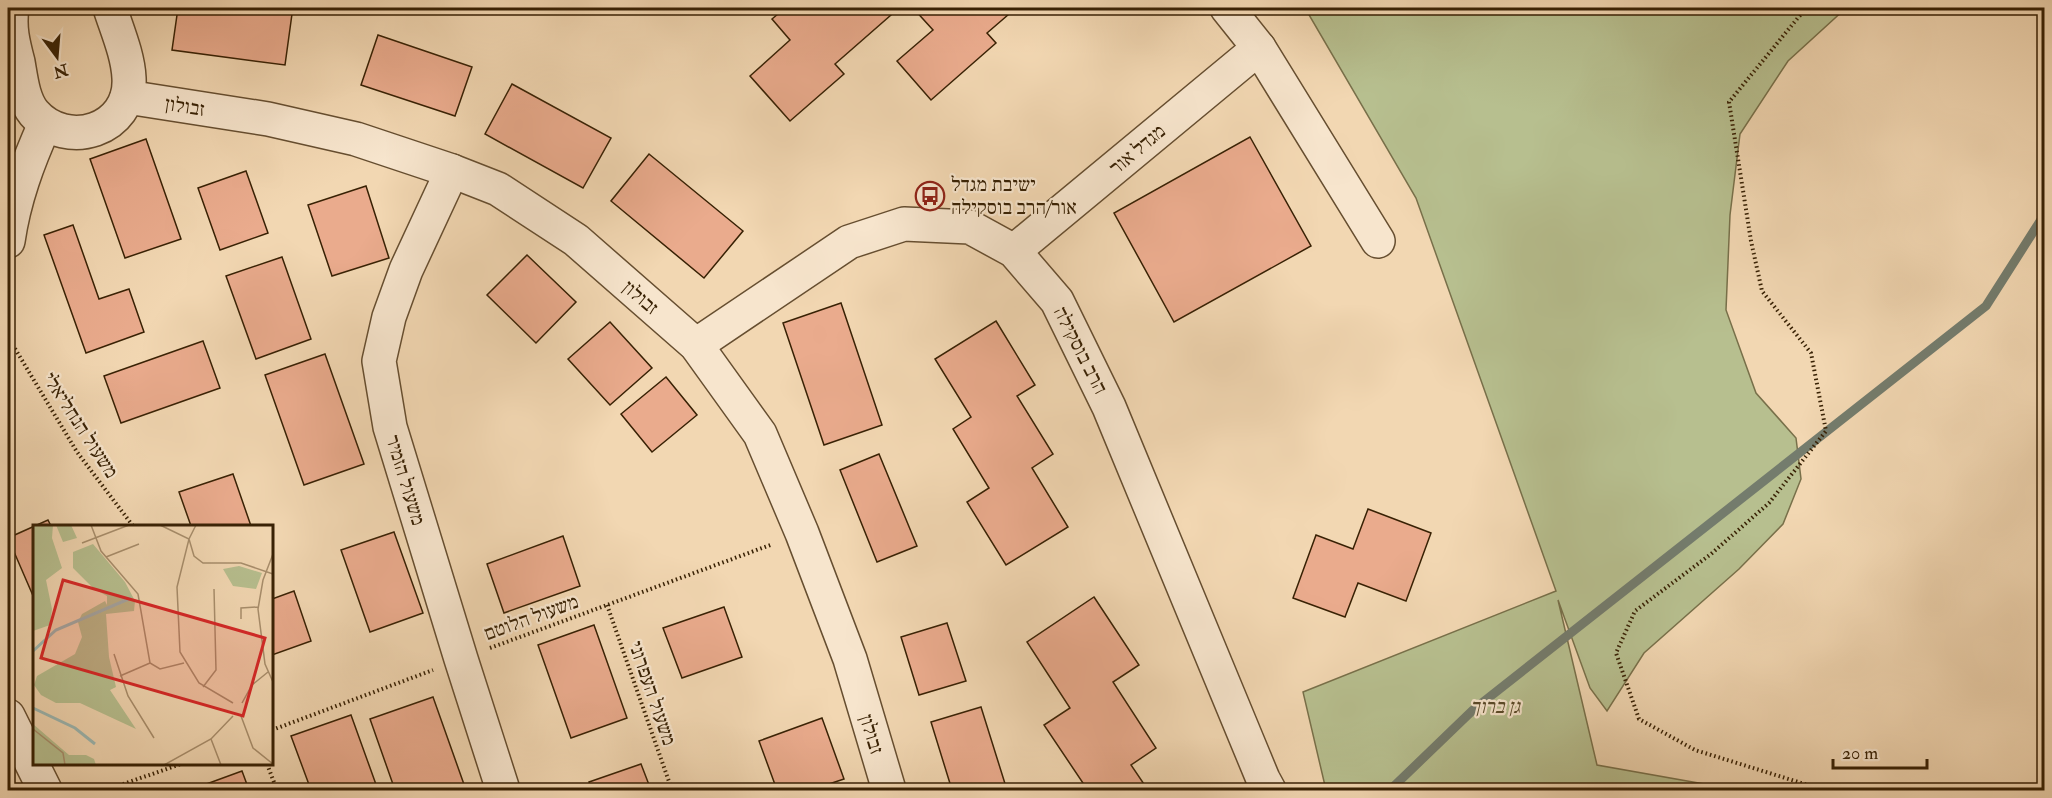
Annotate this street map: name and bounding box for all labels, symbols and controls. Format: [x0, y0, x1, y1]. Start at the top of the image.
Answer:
north arrow [27, 27, 87, 87]
text: N [51, 59, 71, 82]
street label: זבולון [163, 91, 207, 122]
street label: מגדל אור [1104, 119, 1171, 180]
place label: ישיבת מגדל אור/הרב בוסקילה [951, 172, 1077, 220]
bus stop icon: ישיבת מגדל אור/הרב בוסקילה [914, 180, 946, 212]
street label: זבולון [617, 275, 664, 320]
street label: הרב בוסקילה [1048, 302, 1113, 398]
street label: משעול הנחליאלי [37, 368, 124, 483]
street label: משעול הזמיר [380, 432, 431, 528]
inset map [33, 525, 273, 765]
street label: משעול הלוטם [480, 589, 582, 646]
street label: משעול העפרוני [623, 638, 682, 749]
park label: גן ברוך [1470, 694, 1521, 719]
street label: זבולון [854, 711, 889, 757]
scale bar [1833, 732, 1928, 770]
text: 20 m [1842, 742, 1878, 765]

